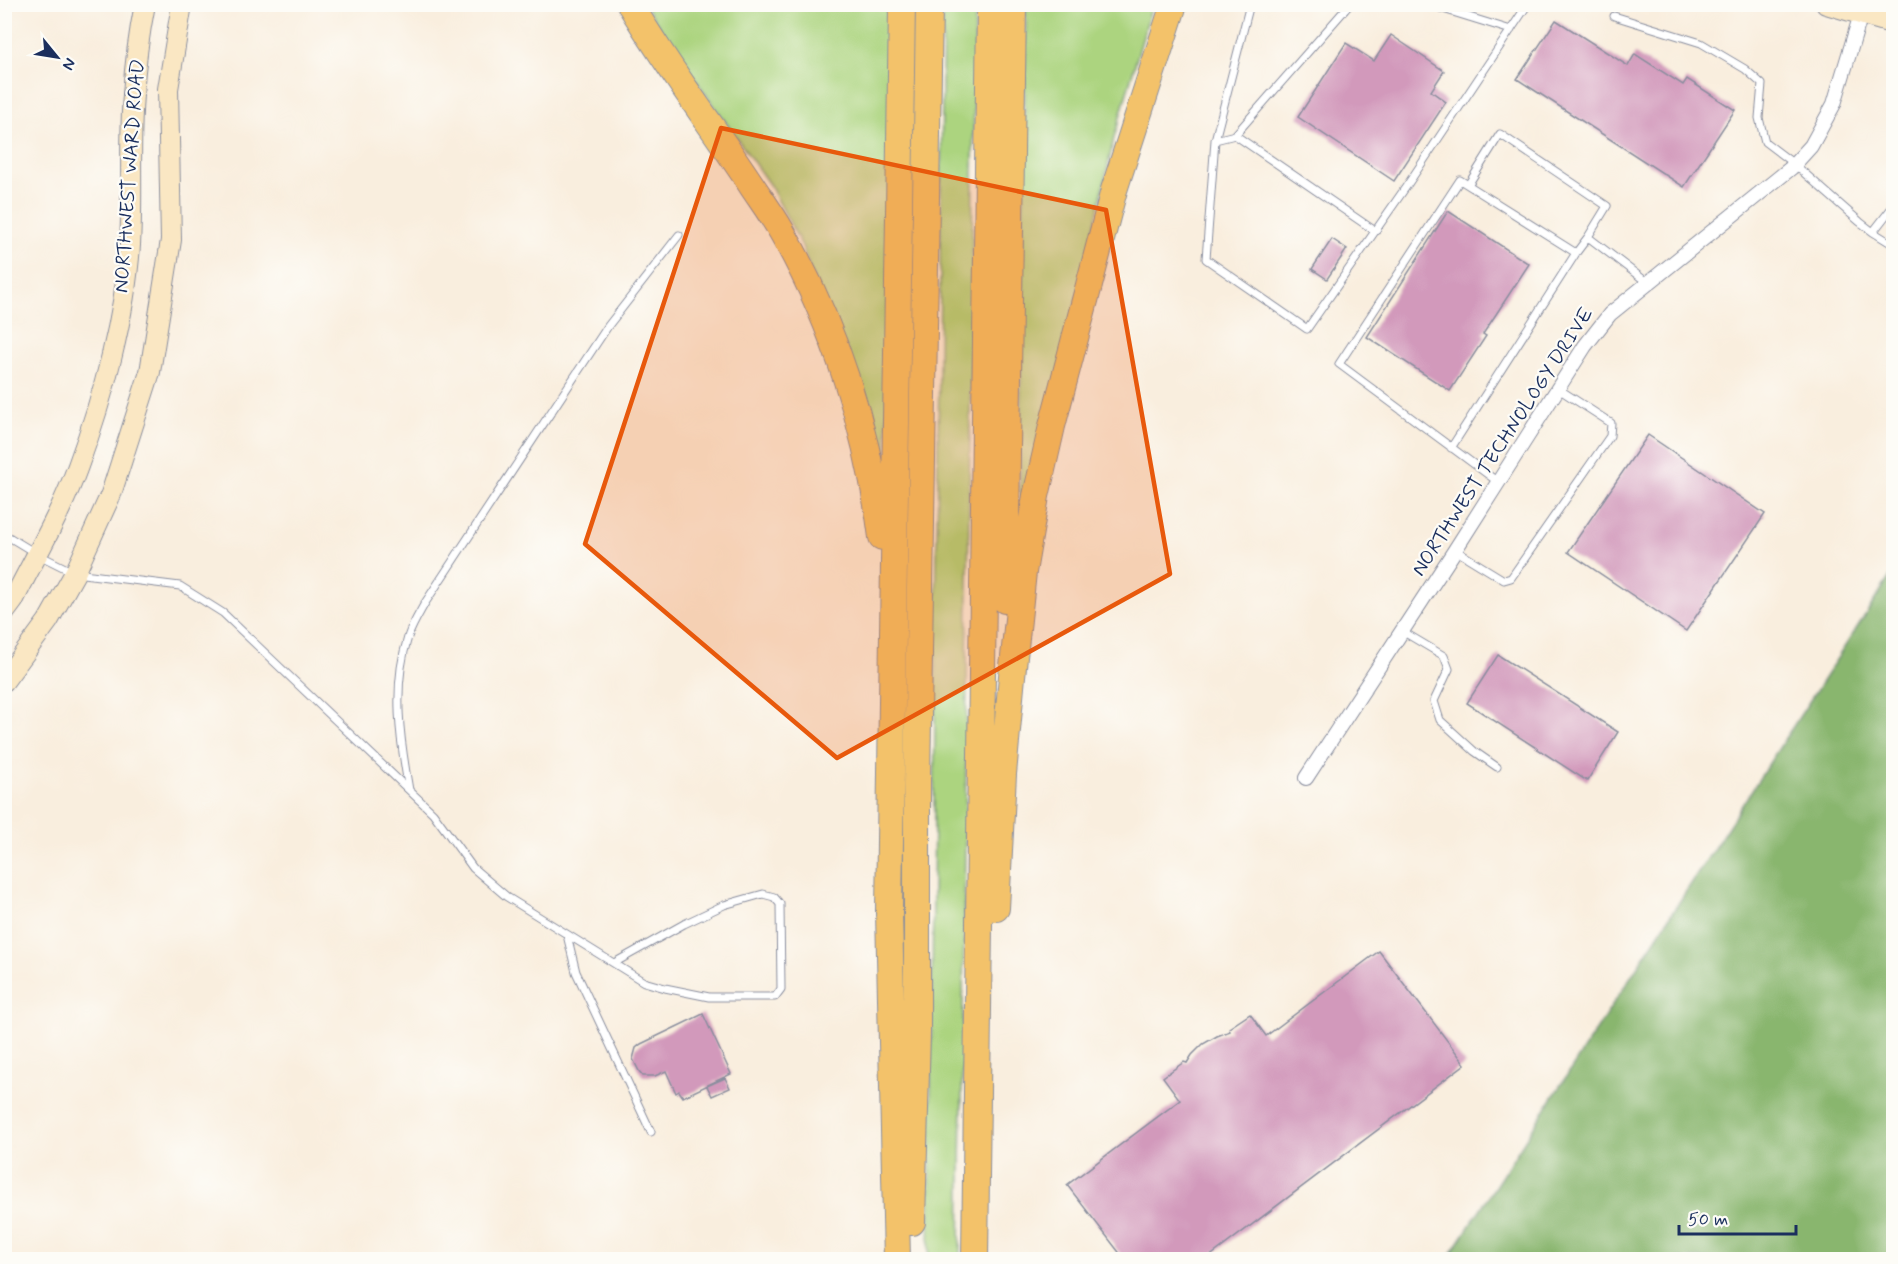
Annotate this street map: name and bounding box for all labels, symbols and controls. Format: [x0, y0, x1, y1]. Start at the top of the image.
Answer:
north arrow [27, 27, 87, 87]
text: N [57, 54, 80, 74]
street label: NORTHWEST WARD ROAD [108, 58, 152, 294]
street label: NORTHWEST TECHNOLOGY DRIVE [1406, 302, 1600, 582]
scale bar [1679, 1198, 1796, 1236]
text: 50 m [1688, 1208, 1728, 1232]

